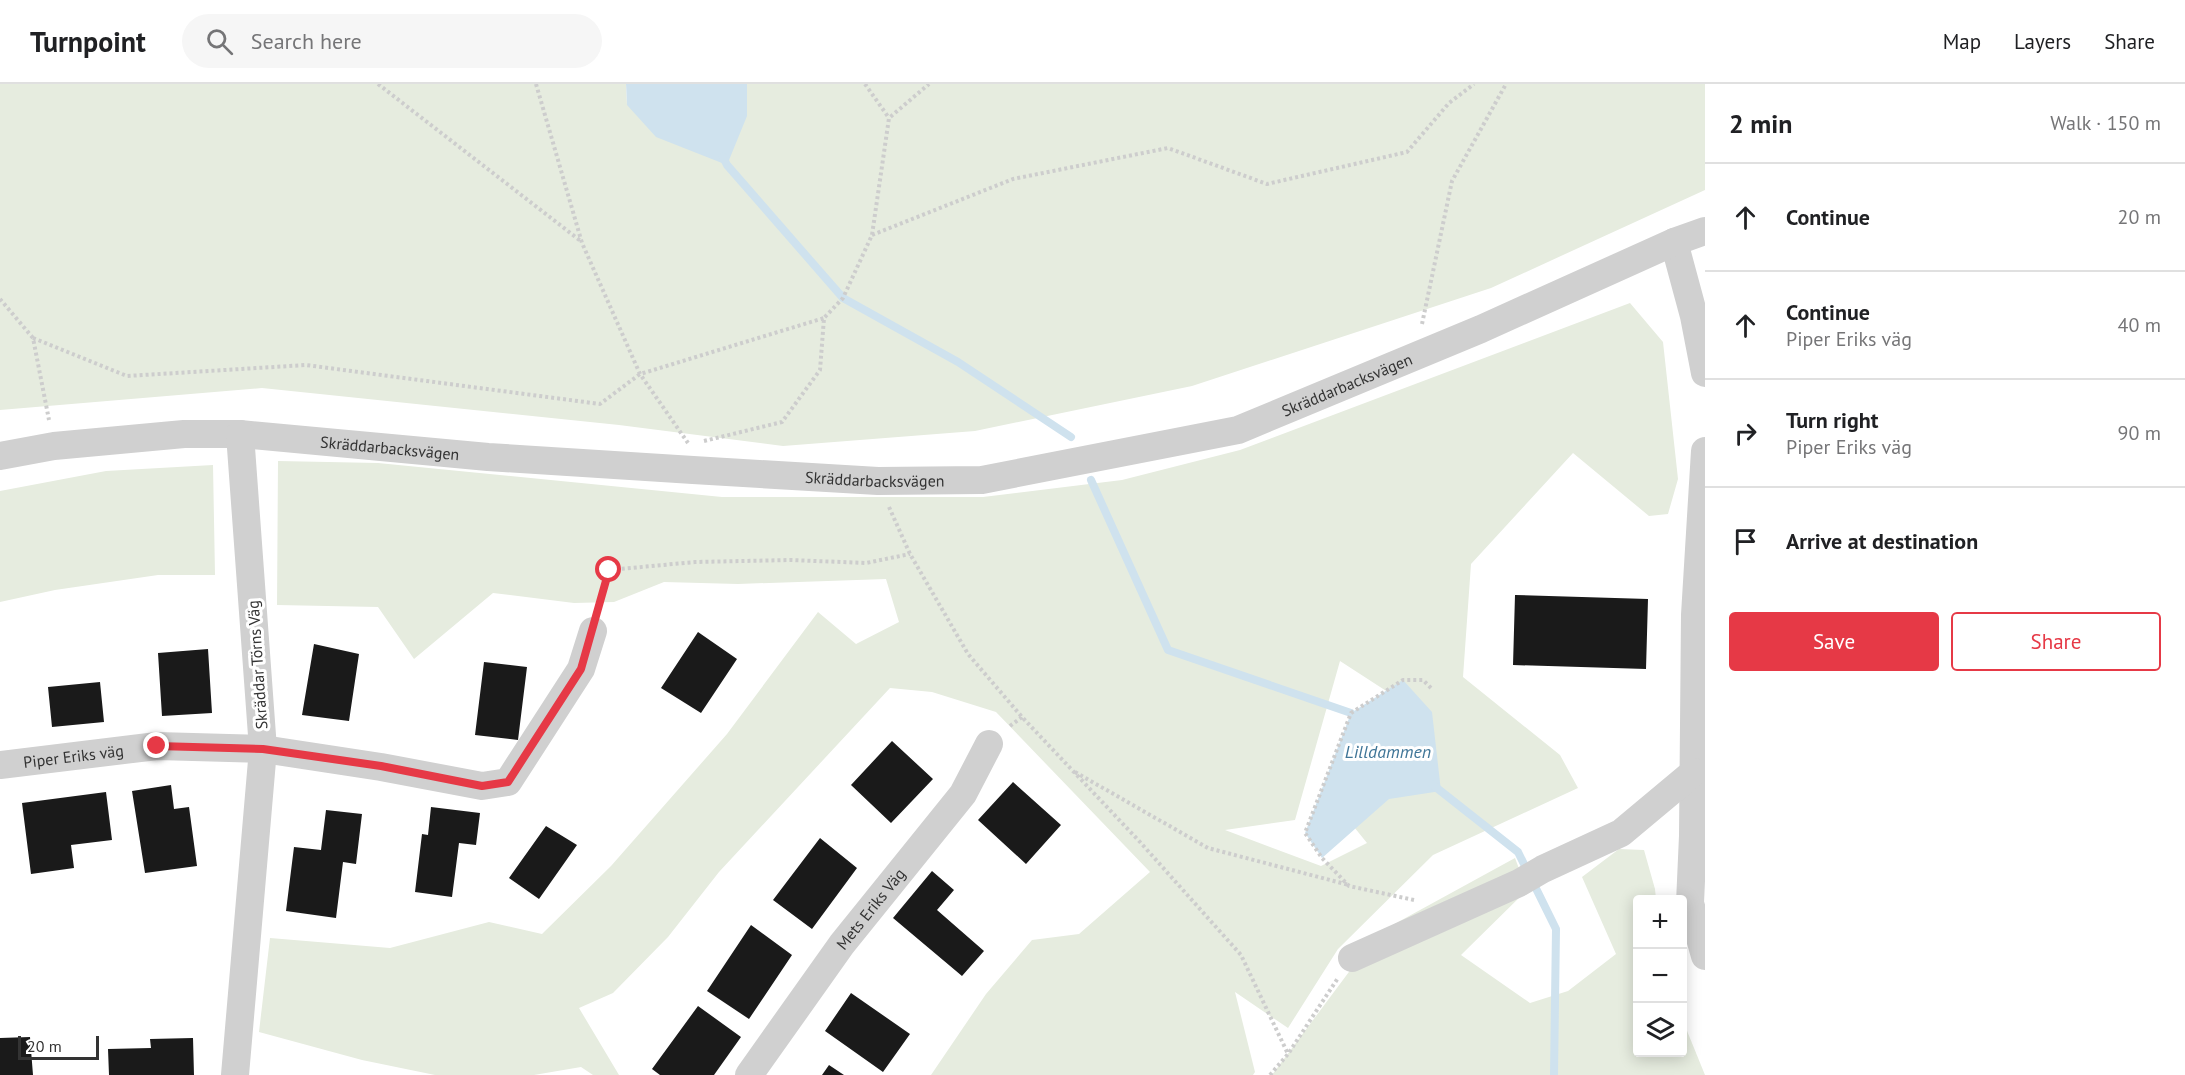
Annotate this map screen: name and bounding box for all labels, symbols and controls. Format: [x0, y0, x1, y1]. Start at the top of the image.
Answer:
search box [182, 14, 602, 68]
text: Turnpoint [30, 23, 146, 60]
icon: search [203, 25, 236, 58]
text: Search here [251, 27, 362, 55]
text: Map [1943, 28, 1981, 55]
text: Layers [2014, 28, 2071, 55]
text: Share [2104, 28, 2155, 55]
text: 2 min [1729, 107, 1792, 140]
text: Walk · 150 m [2050, 110, 2161, 136]
icon: ahead [1729, 201, 1762, 234]
text: Continue [1786, 203, 1870, 231]
text: 20 m [2118, 204, 2161, 230]
text: Continue [1786, 298, 1870, 326]
icon: ahead [1729, 309, 1762, 342]
text: 40 m [2118, 312, 2161, 338]
text: Piper Eriks väg [1786, 326, 1912, 352]
street label: Skräddarbacksvägen [1279, 349, 1415, 421]
text: Turn right [1786, 406, 1878, 434]
icon: right [1729, 417, 1762, 450]
text: 90 m [2118, 420, 2161, 446]
street label: Skräddarbacksvägen [319, 432, 460, 464]
text: Piper Eriks väg [1786, 434, 1912, 460]
street label: Skräddarbacksvägen [804, 467, 945, 491]
icon: arrive [1729, 525, 1762, 558]
text: Arrive at destination [1786, 527, 1978, 555]
route start [595, 556, 621, 582]
street label: Skräddar Törns Väg [243, 600, 271, 730]
button: Save [1729, 612, 1939, 671]
button: Share [1951, 612, 2161, 671]
route end [143, 732, 169, 758]
street label: Piper Eriks väg [22, 740, 125, 772]
water label: Lilldammen [1345, 740, 1431, 763]
street label: Mets Eriks Väg [832, 864, 909, 953]
map controls [1633, 895, 1687, 1057]
button: + [1633, 895, 1687, 949]
button: − [1633, 949, 1687, 1003]
button: layers [1633, 1003, 1687, 1057]
scale bar [18, 1033, 99, 1060]
text: 20 m [27, 1036, 62, 1056]

